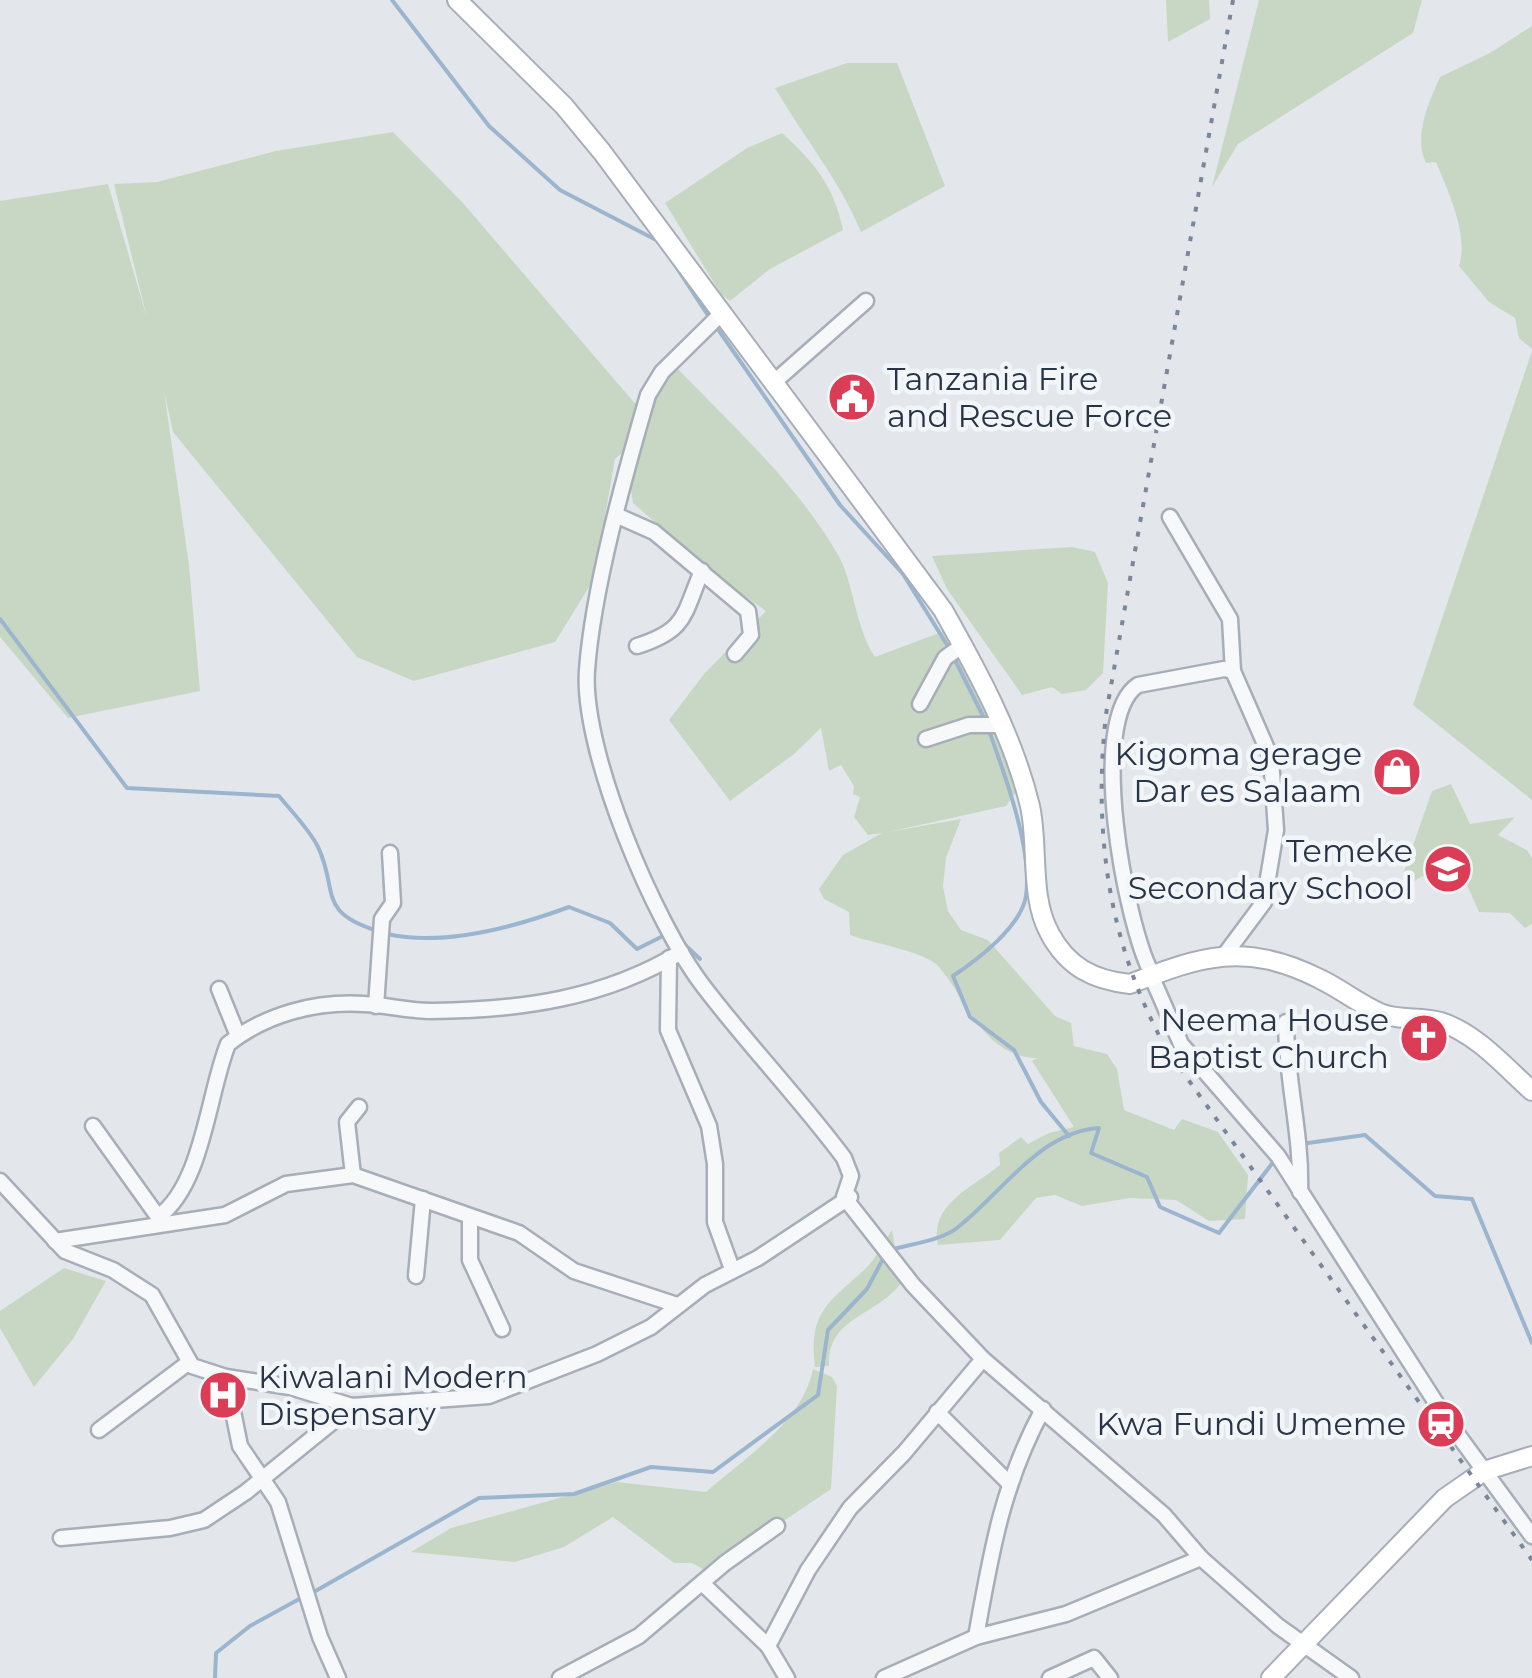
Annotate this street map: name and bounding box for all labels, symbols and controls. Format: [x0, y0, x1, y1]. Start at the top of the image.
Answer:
place label: Tanzania Fire and Rescue Force [887, 359, 1172, 435]
public building icon: Tanzania Fire and Rescue Force [826, 371, 878, 423]
place label: Kigoma gerage Dar es Salaam [1115, 734, 1362, 810]
shop icon: Kigoma gerage Dar es Salaam [1371, 746, 1423, 798]
place label: Temeke Secondary School [1128, 831, 1413, 907]
school or university icon: Temeke Secondary School [1422, 843, 1474, 895]
place label: Neema House Baptist Church [1148, 1000, 1389, 1076]
church icon: Neema House Baptist Church [1398, 1012, 1450, 1064]
place label: Kiwalani Modern Dispensary [258, 1357, 528, 1433]
hospital icon: Kiwalani Modern Dispensary [197, 1369, 249, 1421]
station icon: Kwa Fundi Umeme [1415, 1398, 1467, 1450]
place label: Kwa Fundi Umeme [1096, 1404, 1406, 1443]

